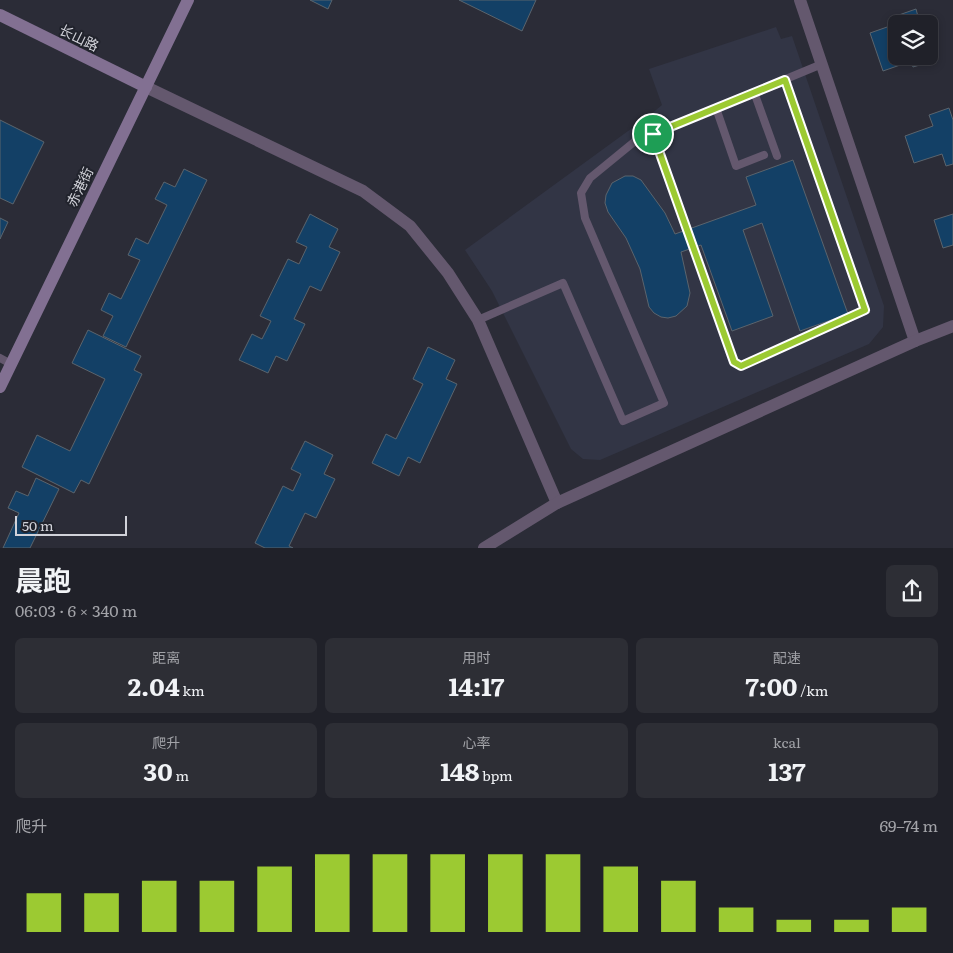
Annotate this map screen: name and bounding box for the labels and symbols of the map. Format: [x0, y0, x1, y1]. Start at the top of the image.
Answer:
street label: 长山路 [56, 19, 103, 55]
pin [632, 113, 674, 155]
street label: 赤港街 [61, 163, 97, 210]
scale bar [15, 513, 128, 536]

